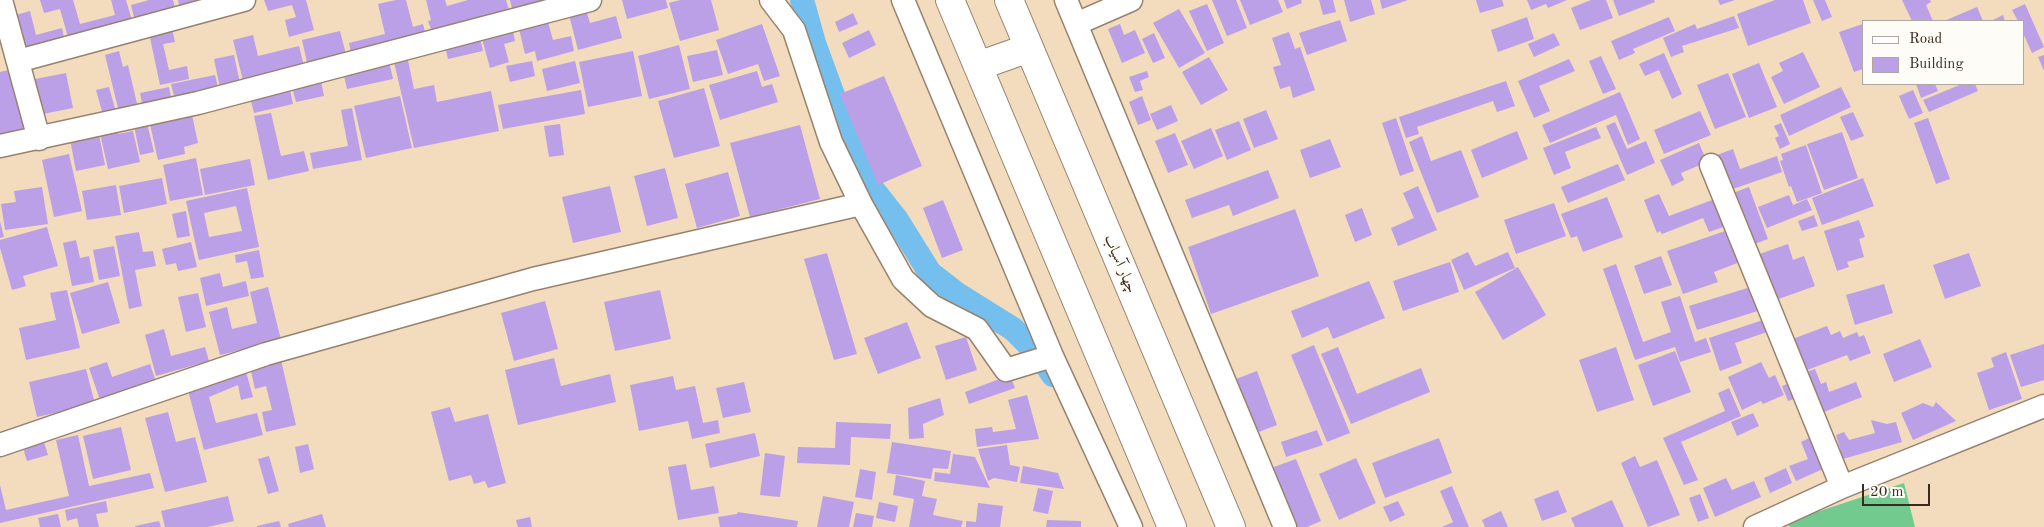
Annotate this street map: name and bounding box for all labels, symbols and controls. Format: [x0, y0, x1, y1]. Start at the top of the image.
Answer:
legend [1862, 20, 2024, 85]
text: Road [1909, 32, 1942, 47]
text: Building [1909, 57, 1964, 72]
street label: چهار آسیاب [1100, 232, 1140, 296]
scale bar [1864, 474, 1932, 506]
text: 20 m [1870, 485, 1904, 500]

